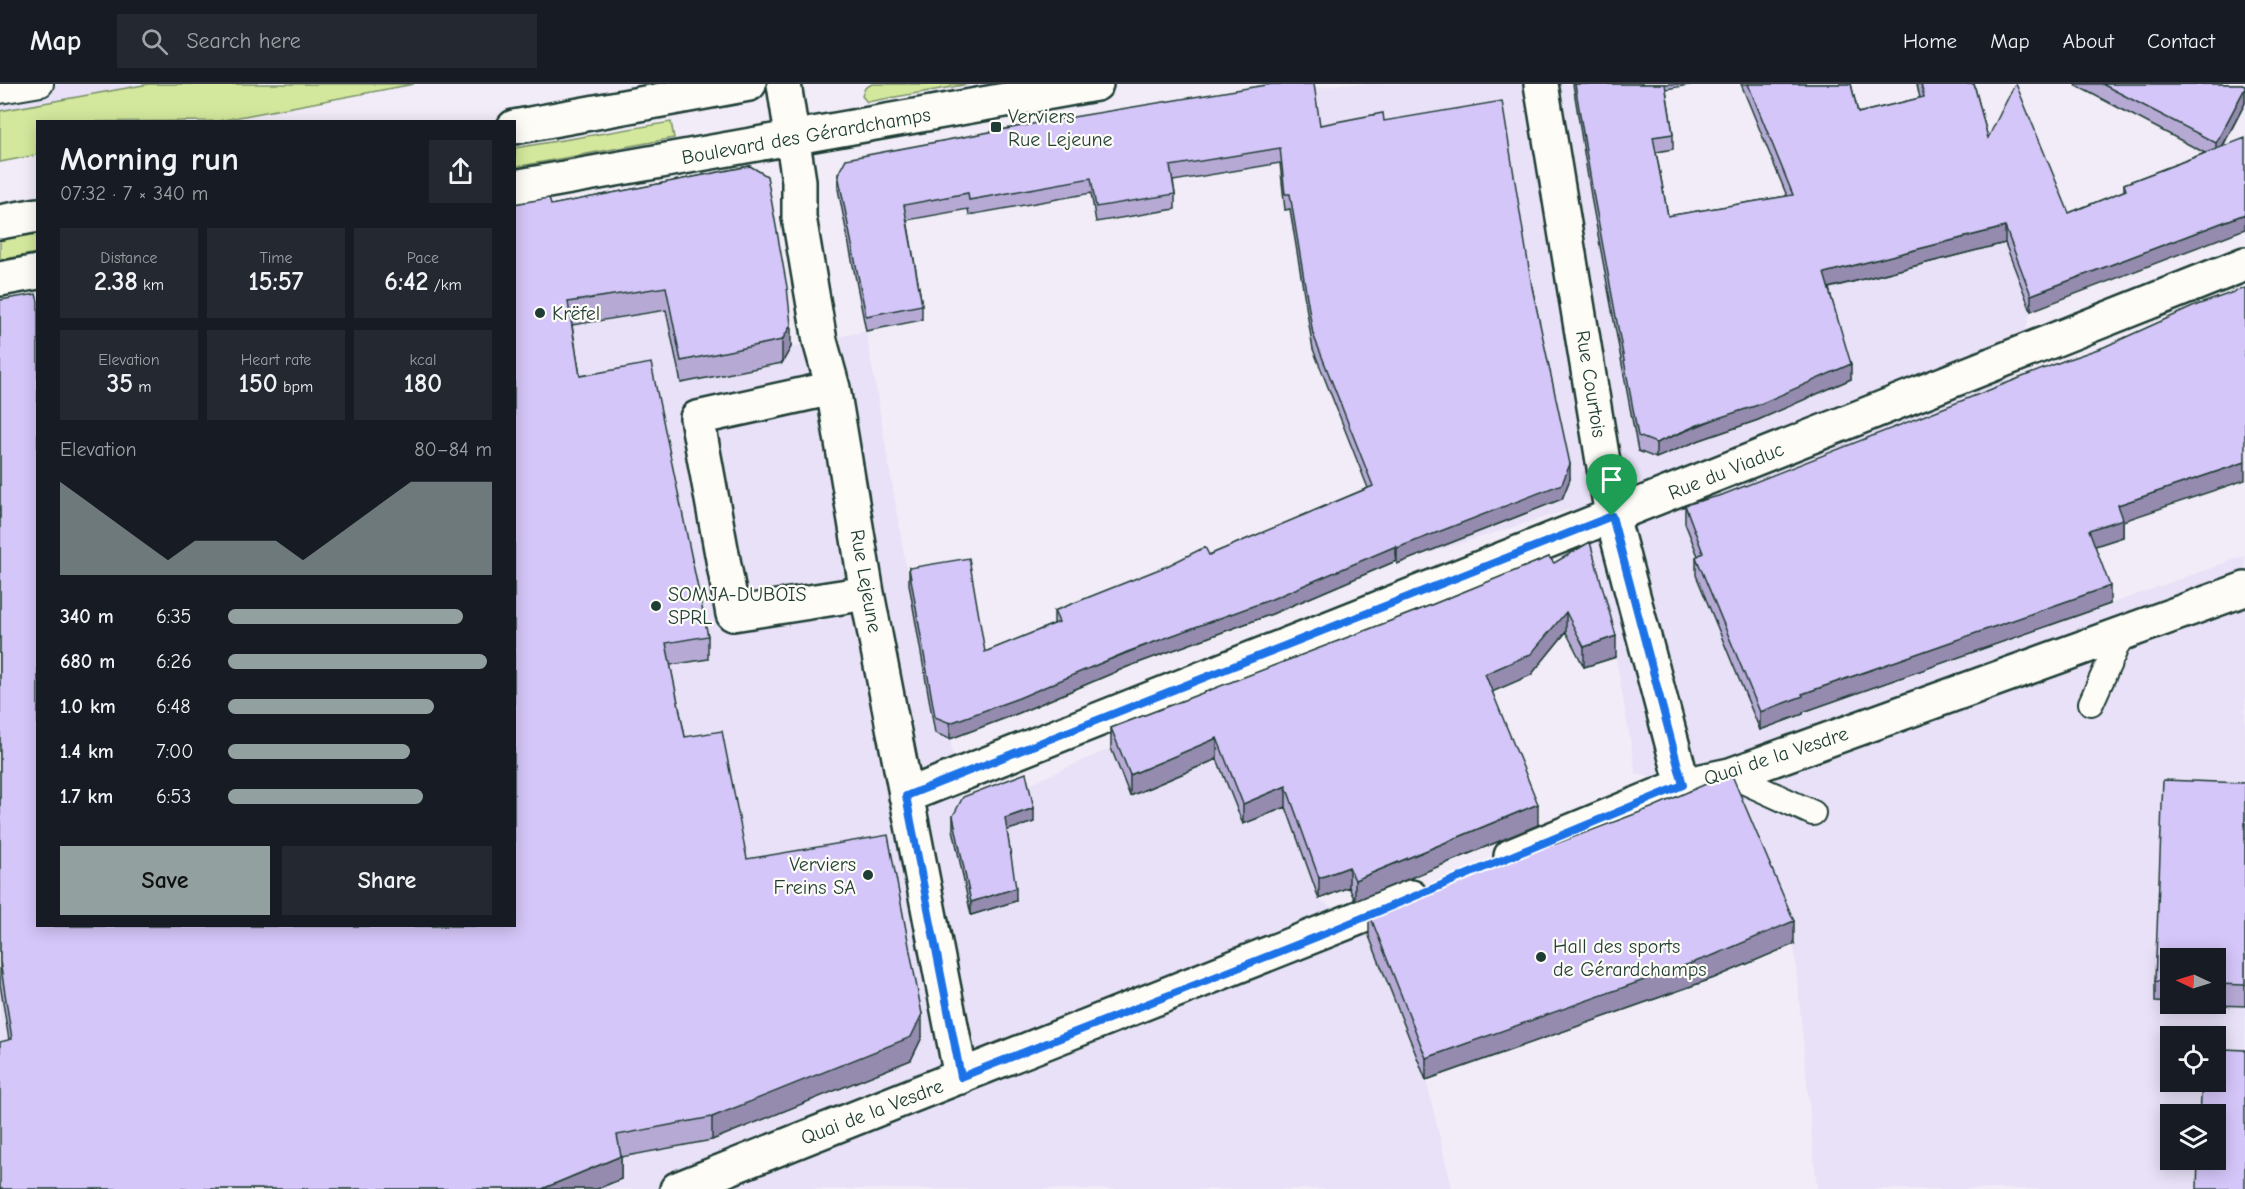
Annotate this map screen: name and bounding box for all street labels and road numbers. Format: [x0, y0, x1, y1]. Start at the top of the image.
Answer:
street label: Boulevard des Gérardchamps [680, 103, 932, 169]
street label: Rue Courtois [1571, 329, 1611, 439]
street label: Rue du Viaduc [1665, 437, 1787, 505]
street label: Rue Lejeune [846, 528, 886, 634]
street label: Quai de la Vesdre [1701, 722, 1851, 790]
street label: Quai de la Vesdre [798, 1074, 946, 1150]

